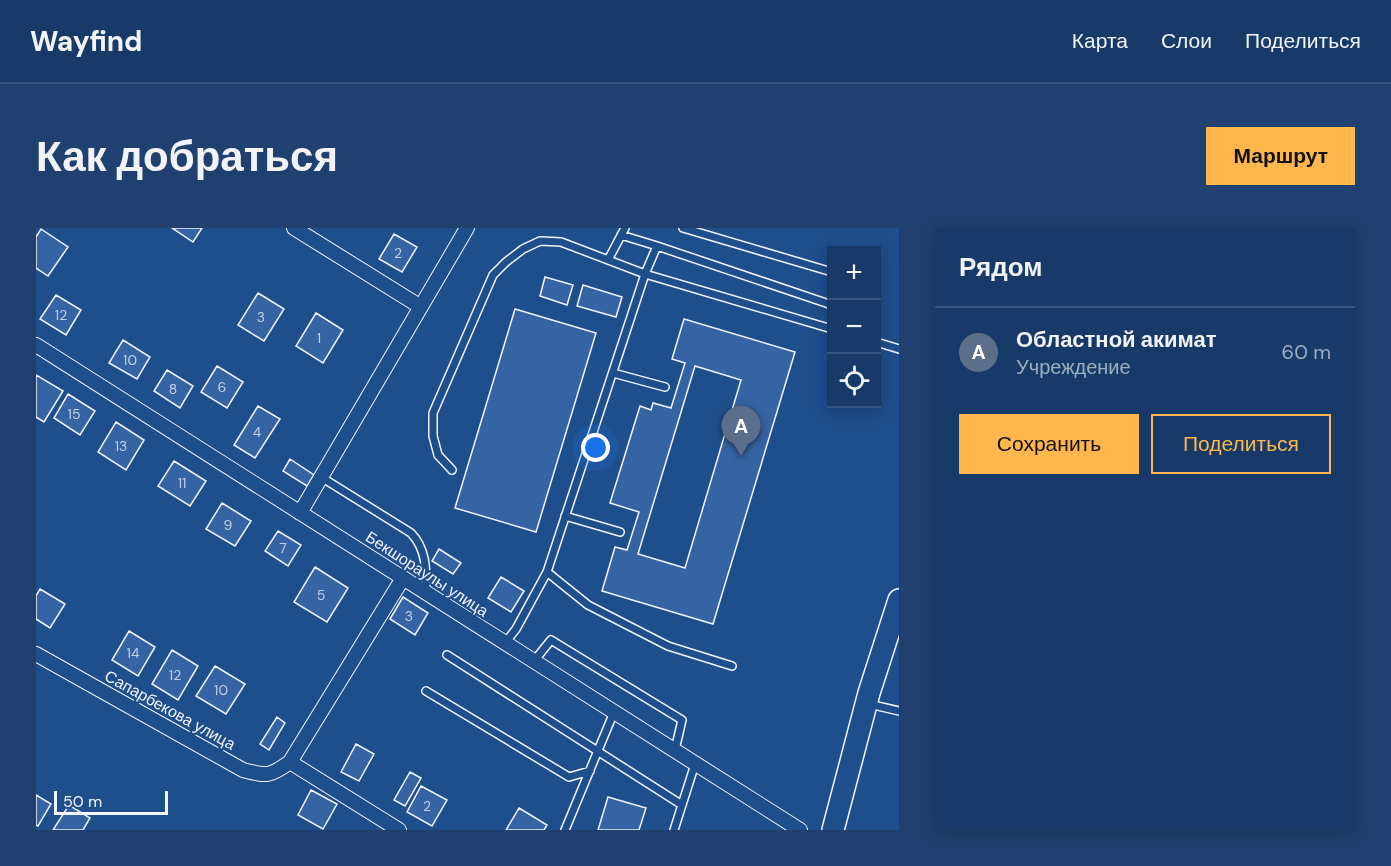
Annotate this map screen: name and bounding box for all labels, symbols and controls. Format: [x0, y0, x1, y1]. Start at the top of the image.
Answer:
text: Wayfind [30, 23, 142, 60]
text: Карта [1072, 27, 1128, 55]
text: Слои [1161, 27, 1212, 55]
text: Поделиться [1245, 27, 1361, 55]
button: Маршрут [1206, 127, 1355, 185]
text: Как добраться [36, 129, 338, 184]
house number: 2 [394, 244, 402, 262]
map controls [827, 246, 881, 408]
button: + [827, 246, 881, 300]
text: Рядом [959, 250, 1042, 284]
button: − [827, 300, 881, 354]
house number: 12 [55, 306, 67, 324]
house number: 3 [257, 308, 265, 326]
text: Областной акимат [1016, 325, 1217, 354]
house number: 1 [317, 329, 321, 347]
text: A [971, 339, 986, 365]
text: 60 m [1282, 339, 1331, 365]
house number: 10 [123, 351, 137, 369]
button: locate [827, 354, 881, 408]
text: Учреждение [1016, 354, 1131, 380]
house number: 6 [218, 378, 226, 396]
house number: 8 [169, 380, 177, 398]
house number: 15 [68, 405, 80, 423]
pin: A [722, 406, 760, 456]
button: Сохранить [959, 414, 1139, 474]
button: Поделиться [1151, 414, 1331, 474]
house number: 4 [253, 423, 262, 441]
your location [581, 433, 610, 462]
house number: 13 [115, 437, 127, 455]
house number: 11 [178, 474, 186, 492]
house number: 9 [224, 516, 233, 534]
street label: Бекшораулы улица [362, 526, 493, 622]
house number: 7 [279, 539, 287, 557]
house number: 5 [317, 586, 325, 604]
house number: 3 [405, 607, 413, 625]
house number: 14 [127, 644, 140, 662]
street label: Сапарбекова улица [101, 665, 239, 755]
house number: 12 [169, 666, 181, 684]
house number: 10 [214, 681, 228, 699]
scale bar [54, 788, 168, 816]
text: 50 m [63, 791, 102, 812]
house number: 2 [423, 797, 431, 815]

